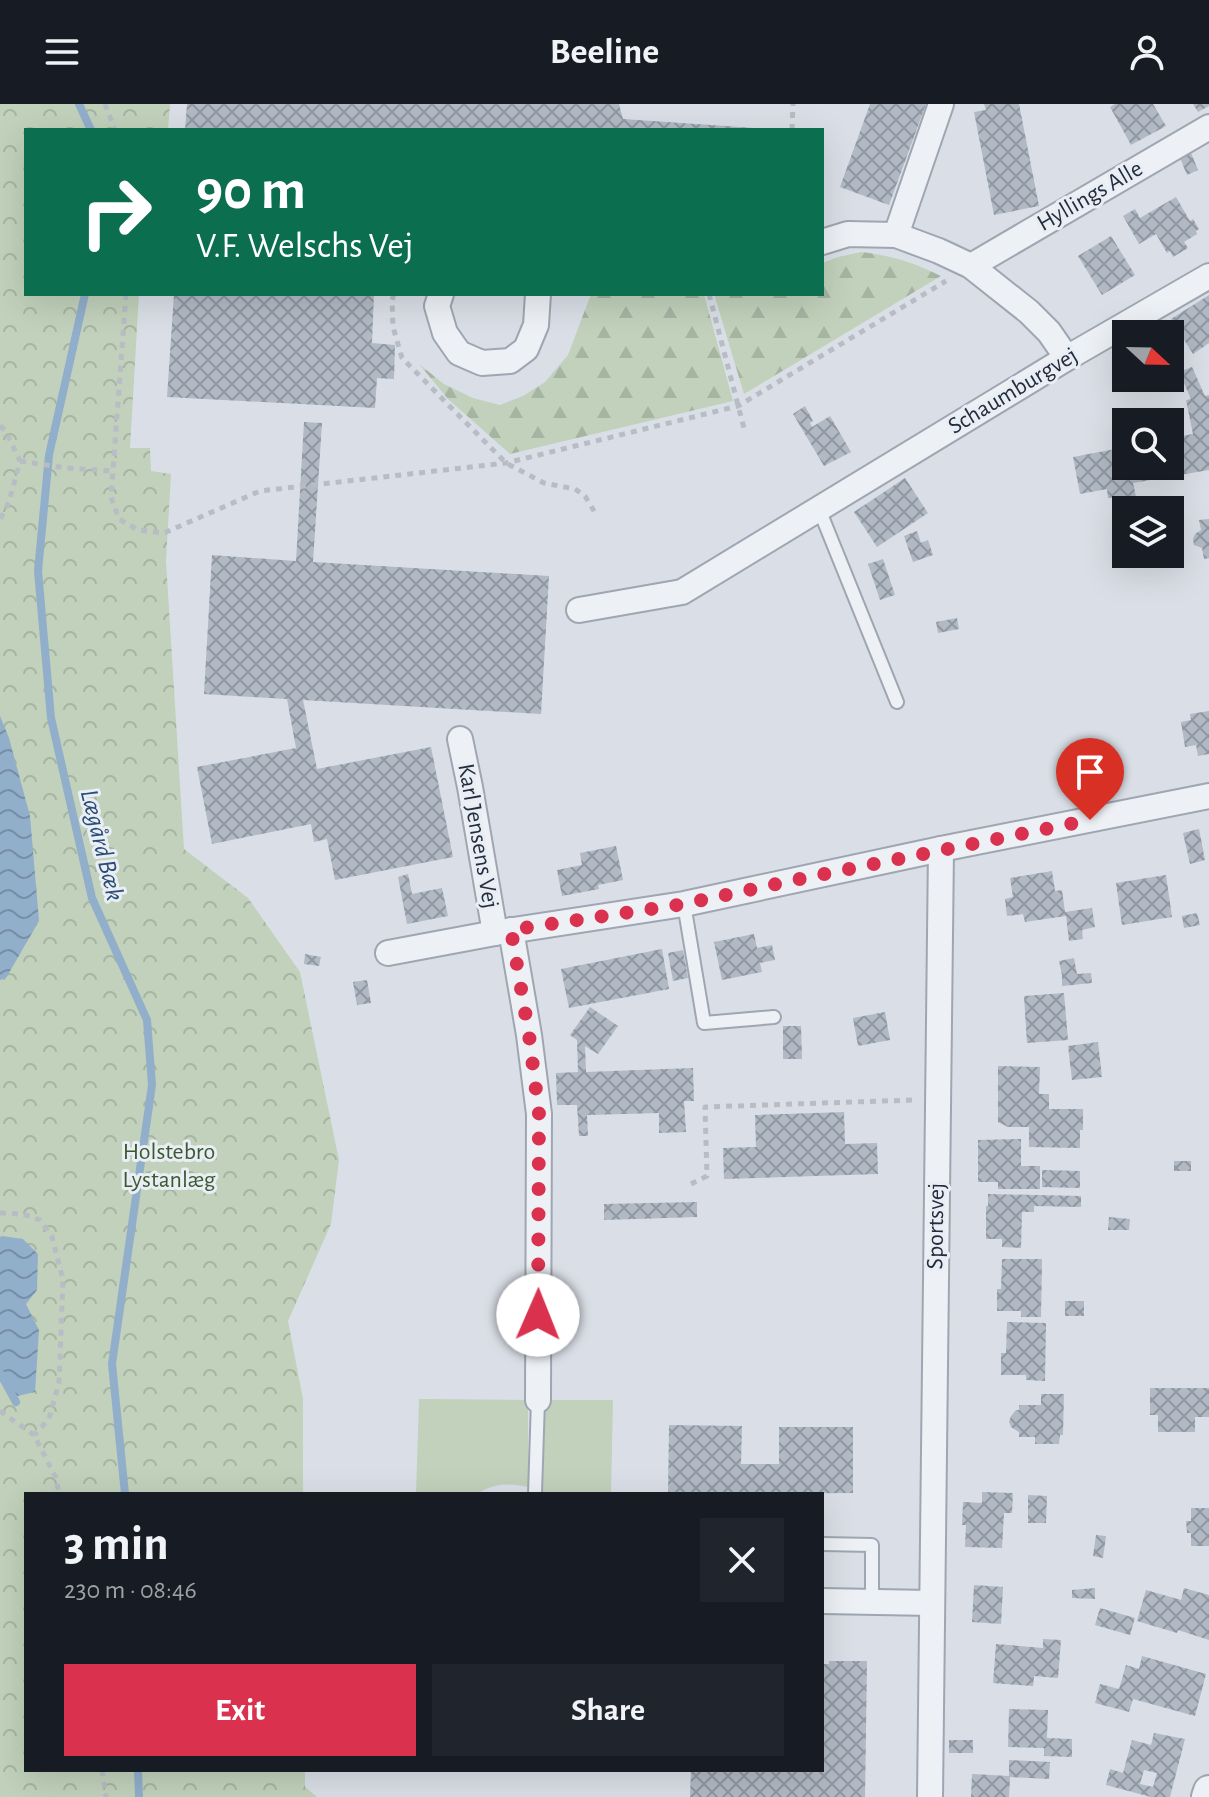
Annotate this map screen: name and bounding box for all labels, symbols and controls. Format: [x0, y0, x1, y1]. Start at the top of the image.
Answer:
icon: menu [40, 30, 84, 74]
icon: person [1125, 30, 1169, 74]
text: Beeline [550, 34, 659, 70]
street label: Hyllings Alle [1033, 156, 1147, 236]
icon: right [64, 160, 168, 264]
text: 90 m [196, 163, 306, 219]
text: V.F. Welschs Vej [196, 228, 413, 264]
north arrow [1112, 320, 1184, 392]
map controls [1112, 320, 1184, 568]
street label: Schaumburgvej [944, 343, 1082, 439]
button: search [1112, 408, 1184, 480]
button: layers [1112, 496, 1184, 568]
pin [1056, 738, 1124, 820]
icon: arrive [1068, 750, 1112, 794]
street label: Karl Jensens Vej [453, 762, 503, 910]
water label: Lægård Bæk [76, 787, 128, 903]
park label: Holstebro Lystanlæg [122, 1140, 216, 1192]
street label: Sportsvej [923, 1182, 949, 1270]
position arrow [496, 1273, 580, 1357]
button: close [700, 1518, 784, 1602]
text: 3 min [64, 1521, 169, 1569]
text: 230 m · 08:46 [64, 1577, 197, 1603]
button: Exit [64, 1664, 416, 1756]
button: Share [432, 1664, 784, 1756]

